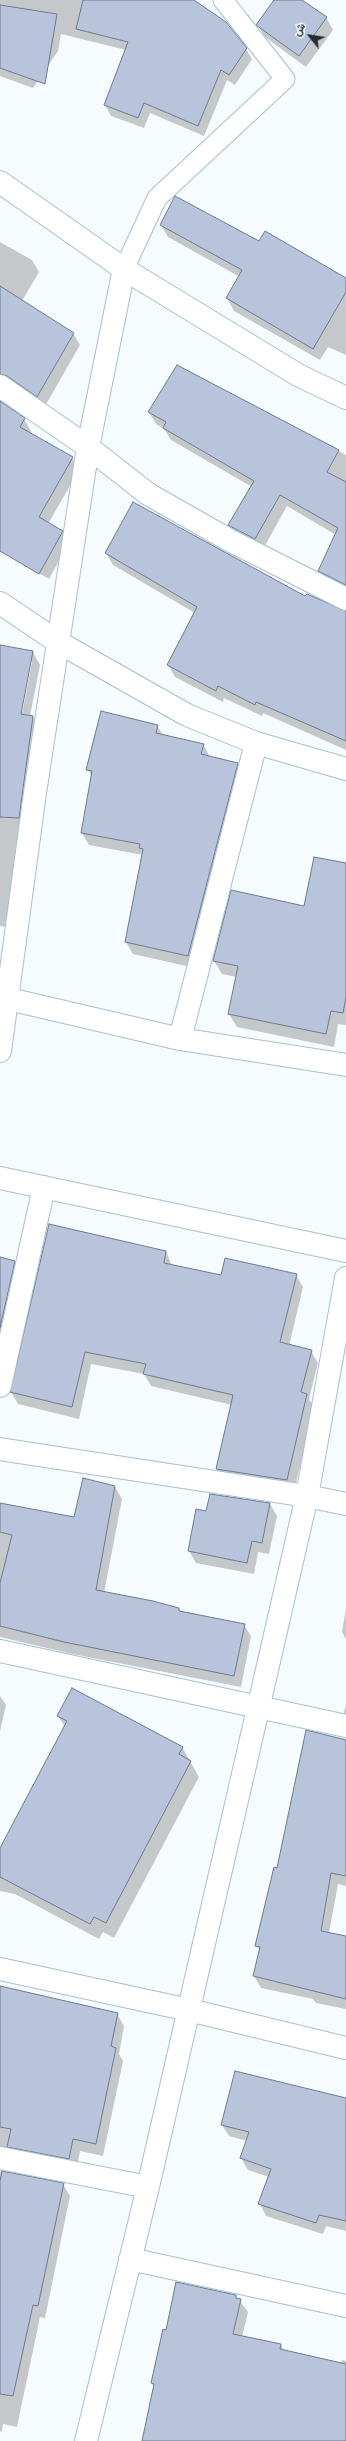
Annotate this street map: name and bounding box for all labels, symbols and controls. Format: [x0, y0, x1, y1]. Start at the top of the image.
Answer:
north arrow [290, 16, 330, 56]
text: ش [290, 21, 309, 39]

